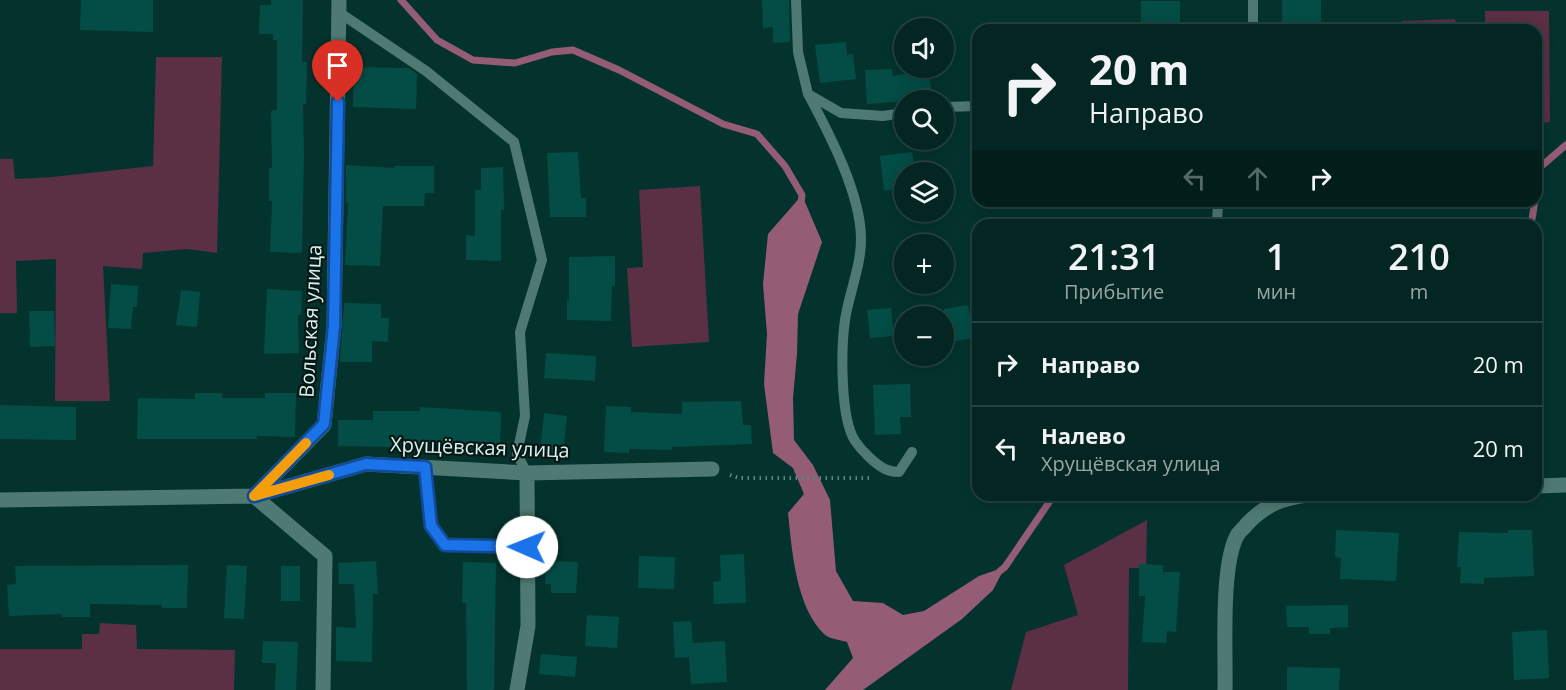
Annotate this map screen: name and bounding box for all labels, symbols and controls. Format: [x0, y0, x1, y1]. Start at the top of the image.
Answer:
map controls [894, 18, 954, 366]
button: sound [894, 18, 954, 78]
pin [312, 40, 363, 102]
text: 20 m [1089, 40, 1189, 97]
icon: right [990, 48, 1068, 126]
icon: arrive [321, 49, 354, 82]
button: search [894, 90, 954, 150]
text: Направо [1089, 94, 1204, 131]
button: layers [894, 162, 954, 222]
icon: left [1178, 162, 1211, 195]
icon: ahead [1241, 162, 1274, 195]
icon: right [1304, 162, 1337, 195]
text: 21:31 [1068, 232, 1160, 281]
text: 1 [1266, 232, 1286, 281]
text: 210 [1388, 232, 1450, 281]
button: + [894, 234, 954, 294]
street label: Вольская улица [293, 244, 327, 398]
text: Прибытие [1064, 278, 1164, 305]
text: мин [1256, 278, 1296, 305]
text: m [1410, 278, 1428, 305]
button: − [894, 306, 954, 366]
icon: right [990, 348, 1023, 381]
text: Направо [1041, 349, 1140, 379]
text: 20 m [1473, 349, 1524, 379]
text: Налево [1041, 420, 1126, 450]
street label: Хрущёвская улица [390, 430, 570, 464]
icon: left [990, 432, 1023, 465]
text: 20 m [1473, 433, 1524, 463]
text: Хрущёвская улица [1041, 450, 1221, 477]
position arrow [495, 515, 559, 579]

